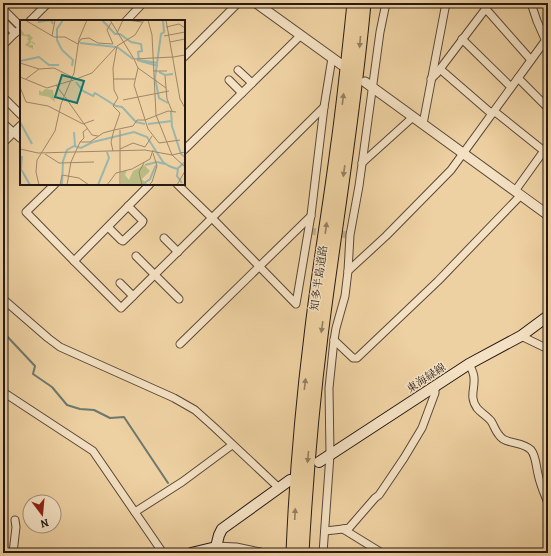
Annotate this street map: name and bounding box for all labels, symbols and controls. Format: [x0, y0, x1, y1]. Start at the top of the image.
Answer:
inset map [20, 20, 185, 185]
one-way arrow [357, 36, 364, 48]
one-way arrow [340, 93, 346, 105]
one-way arrow [341, 165, 347, 177]
one-way arrow [323, 222, 329, 234]
street label: 知多半島道路 [307, 244, 331, 312]
one-way arrow [319, 321, 325, 333]
street label: 東海緑線 [403, 360, 449, 396]
one-way arrow [302, 378, 308, 390]
one-way arrow [305, 451, 312, 463]
north arrow [22, 494, 62, 534]
one-way arrow [291, 508, 298, 520]
text: N [39, 515, 51, 531]

